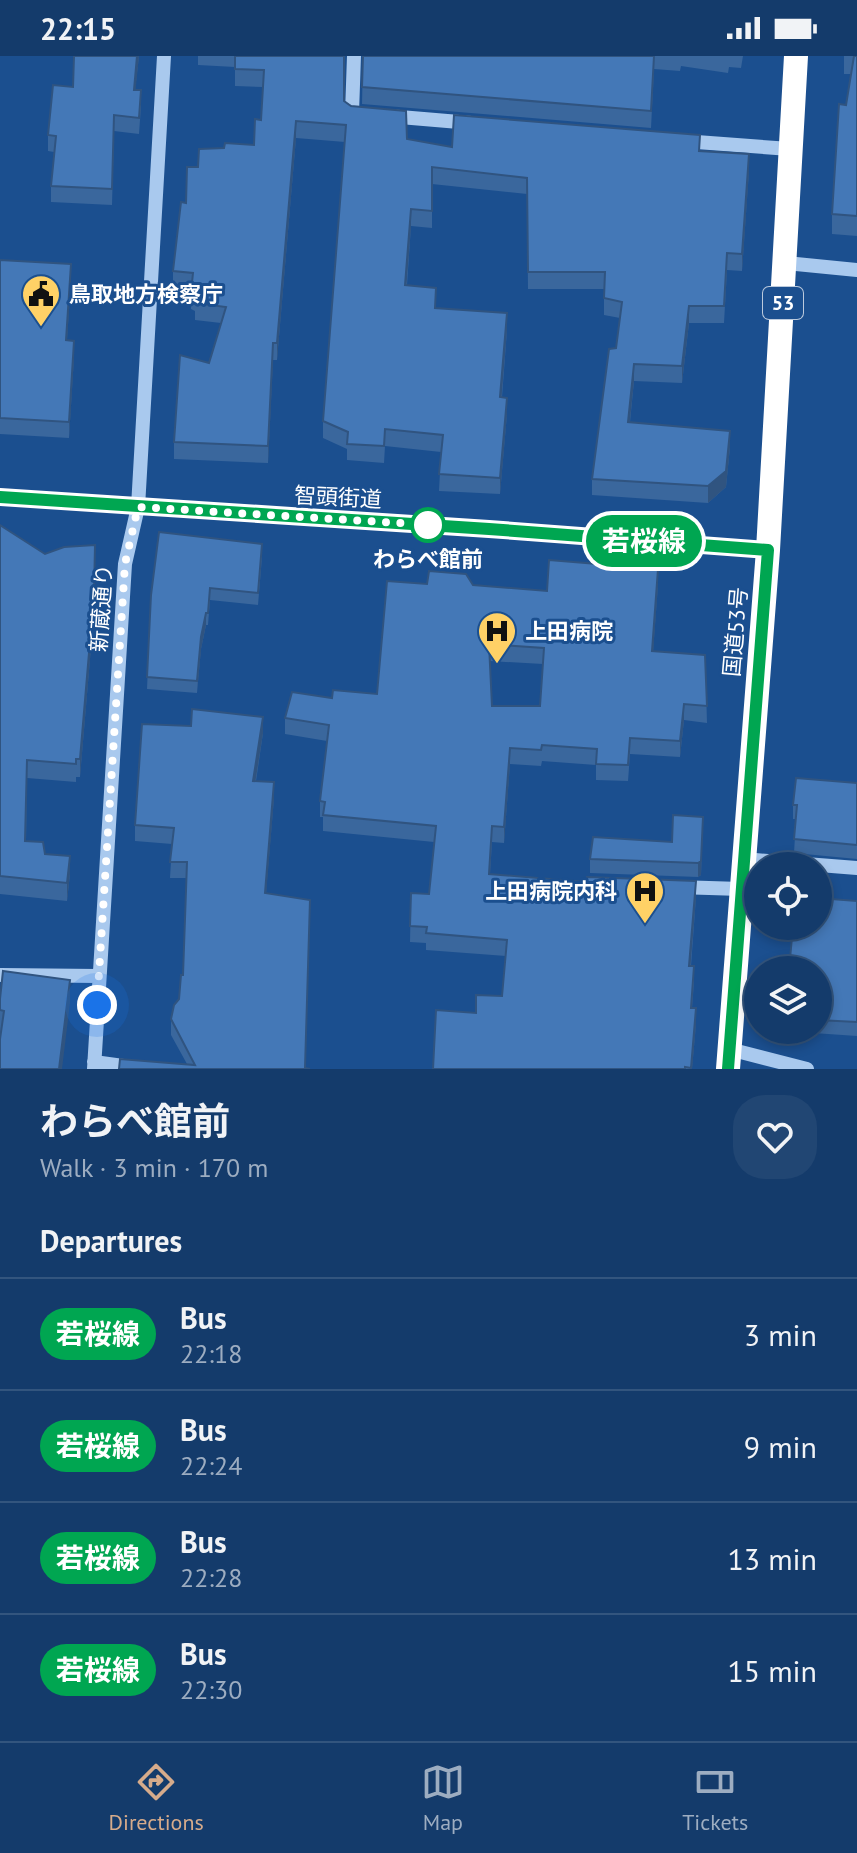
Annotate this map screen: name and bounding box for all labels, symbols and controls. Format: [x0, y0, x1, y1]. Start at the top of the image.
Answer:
text: 22:15 [40, 9, 116, 48]
public building icon: 鳥取地方検察庁 [20, 273, 62, 328]
place label: 鳥取地方検察庁 [69, 280, 223, 308]
road number: 53 [763, 287, 803, 319]
street label: 智頭街道 [293, 481, 383, 513]
marker: わらべ館前 [411, 508, 445, 542]
line badge: 若桜線 [598, 515, 690, 567]
text: 若桜線 [602, 522, 686, 559]
place label: わらべ館前 [373, 545, 483, 573]
street label: 新蔵通り [84, 563, 118, 653]
street label: 国道53号 [717, 586, 753, 678]
hospital icon: 上田病院 [476, 610, 518, 665]
place label: 上田病院 [525, 617, 613, 645]
map controls [744, 852, 832, 1044]
button: locate [744, 852, 832, 940]
hospital icon: 上田病院内科 [624, 870, 666, 925]
place label: 上田病院内科 [485, 877, 617, 905]
button: layers [744, 956, 832, 1044]
your location [77, 985, 117, 1025]
button: heart [733, 1095, 817, 1179]
text: わらべ館前 [40, 1096, 230, 1145]
text: Walk · 3 min · 170 m [40, 1151, 268, 1184]
text: Departures [40, 1221, 182, 1260]
text: Bus [180, 1298, 227, 1337]
text: 若桜線 [56, 1315, 140, 1352]
text: 3 min [744, 1315, 817, 1354]
text: 22:18 [180, 1337, 242, 1370]
text: Bus [180, 1410, 227, 1449]
text: 若桜線 [56, 1427, 140, 1464]
text: 9 min [744, 1427, 817, 1466]
text: 22:24 [180, 1449, 242, 1482]
text: Bus [180, 1522, 227, 1561]
text: 若桜線 [56, 1539, 140, 1576]
text: 13 min [727, 1539, 817, 1578]
text: 22:28 [180, 1561, 242, 1594]
text: Bus [180, 1634, 227, 1673]
text: 若桜線 [56, 1651, 140, 1688]
text: 15 min [727, 1651, 817, 1690]
text: 22:30 [180, 1673, 242, 1706]
tab: Directions [109, 1760, 204, 1836]
tab: Map [421, 1760, 465, 1836]
tab: Tickets [682, 1760, 748, 1836]

